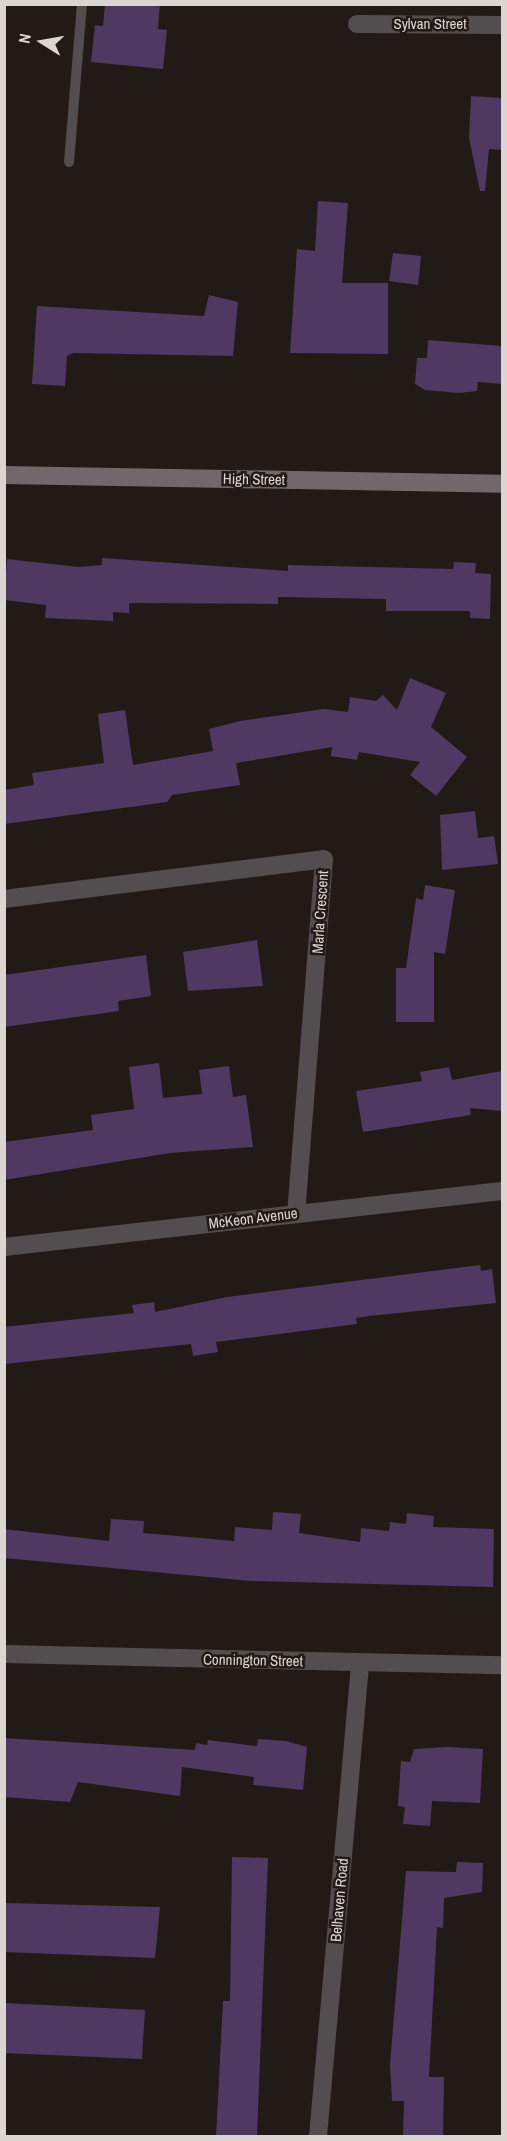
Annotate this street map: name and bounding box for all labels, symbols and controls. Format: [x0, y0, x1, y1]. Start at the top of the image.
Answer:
north arrow [12, 12, 72, 72]
street label: Sylvan Street [393, 15, 467, 33]
text: N [13, 32, 36, 45]
street label: High Street [223, 469, 285, 489]
street label: Marla Crescent [308, 870, 332, 954]
street label: McKeon Avenue [207, 1204, 299, 1232]
street label: Connington Street [203, 1650, 303, 1670]
street label: Belhaven Road [326, 1857, 352, 1943]

